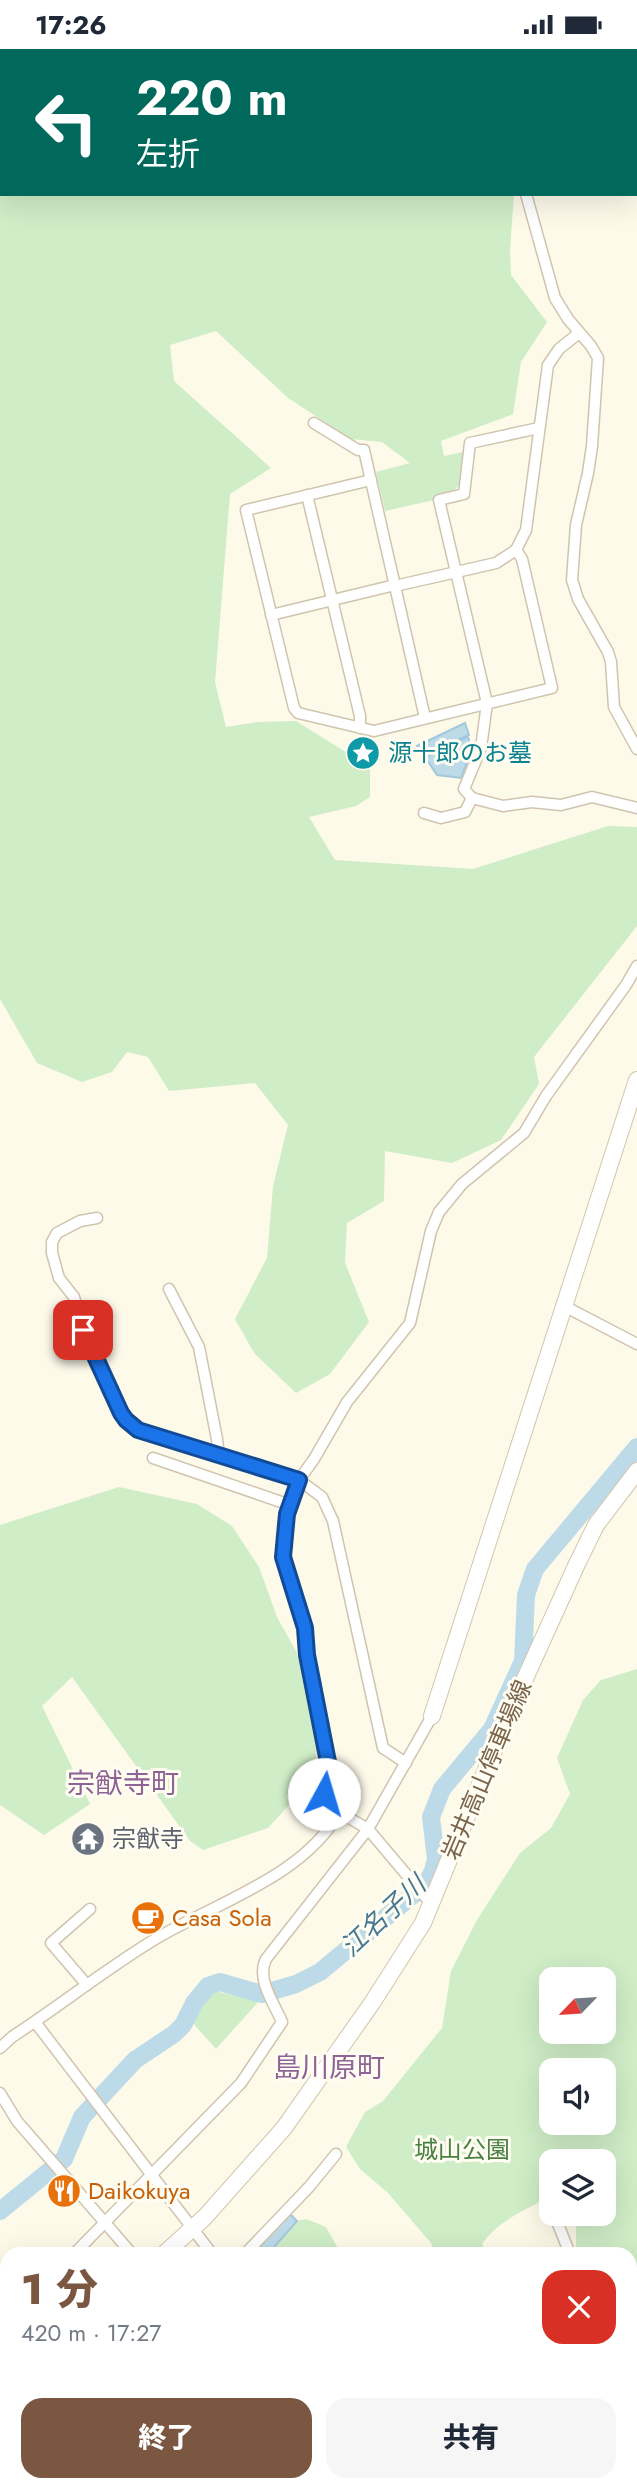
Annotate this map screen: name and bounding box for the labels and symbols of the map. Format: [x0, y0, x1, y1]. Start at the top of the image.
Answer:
place icon: 源十郎のお墓 [344, 734, 382, 772]
place label: 源十郎のお墓 [388, 735, 532, 770]
pin [53, 1300, 113, 1360]
street label: 岩井高山停車場線 [433, 1675, 540, 1865]
position arrow [287, 1757, 361, 1831]
district label: 宗猷寺町 [67, 1763, 179, 1804]
temple icon: 宗猷寺 [69, 1820, 107, 1858]
place label: 宗猷寺 [112, 1821, 184, 1856]
water label: 江名子川 [332, 1865, 436, 1965]
cafe icon: Casa Sola [129, 1899, 167, 1937]
place label: Casa Sola [172, 1900, 272, 1935]
north arrow [539, 1967, 616, 2044]
district label: 島川原町 [273, 2047, 385, 2088]
park label: 城山公園 [414, 2132, 510, 2167]
restaurant icon: Daikokuya [45, 2172, 83, 2210]
place label: Daikokuya [88, 2173, 190, 2208]

